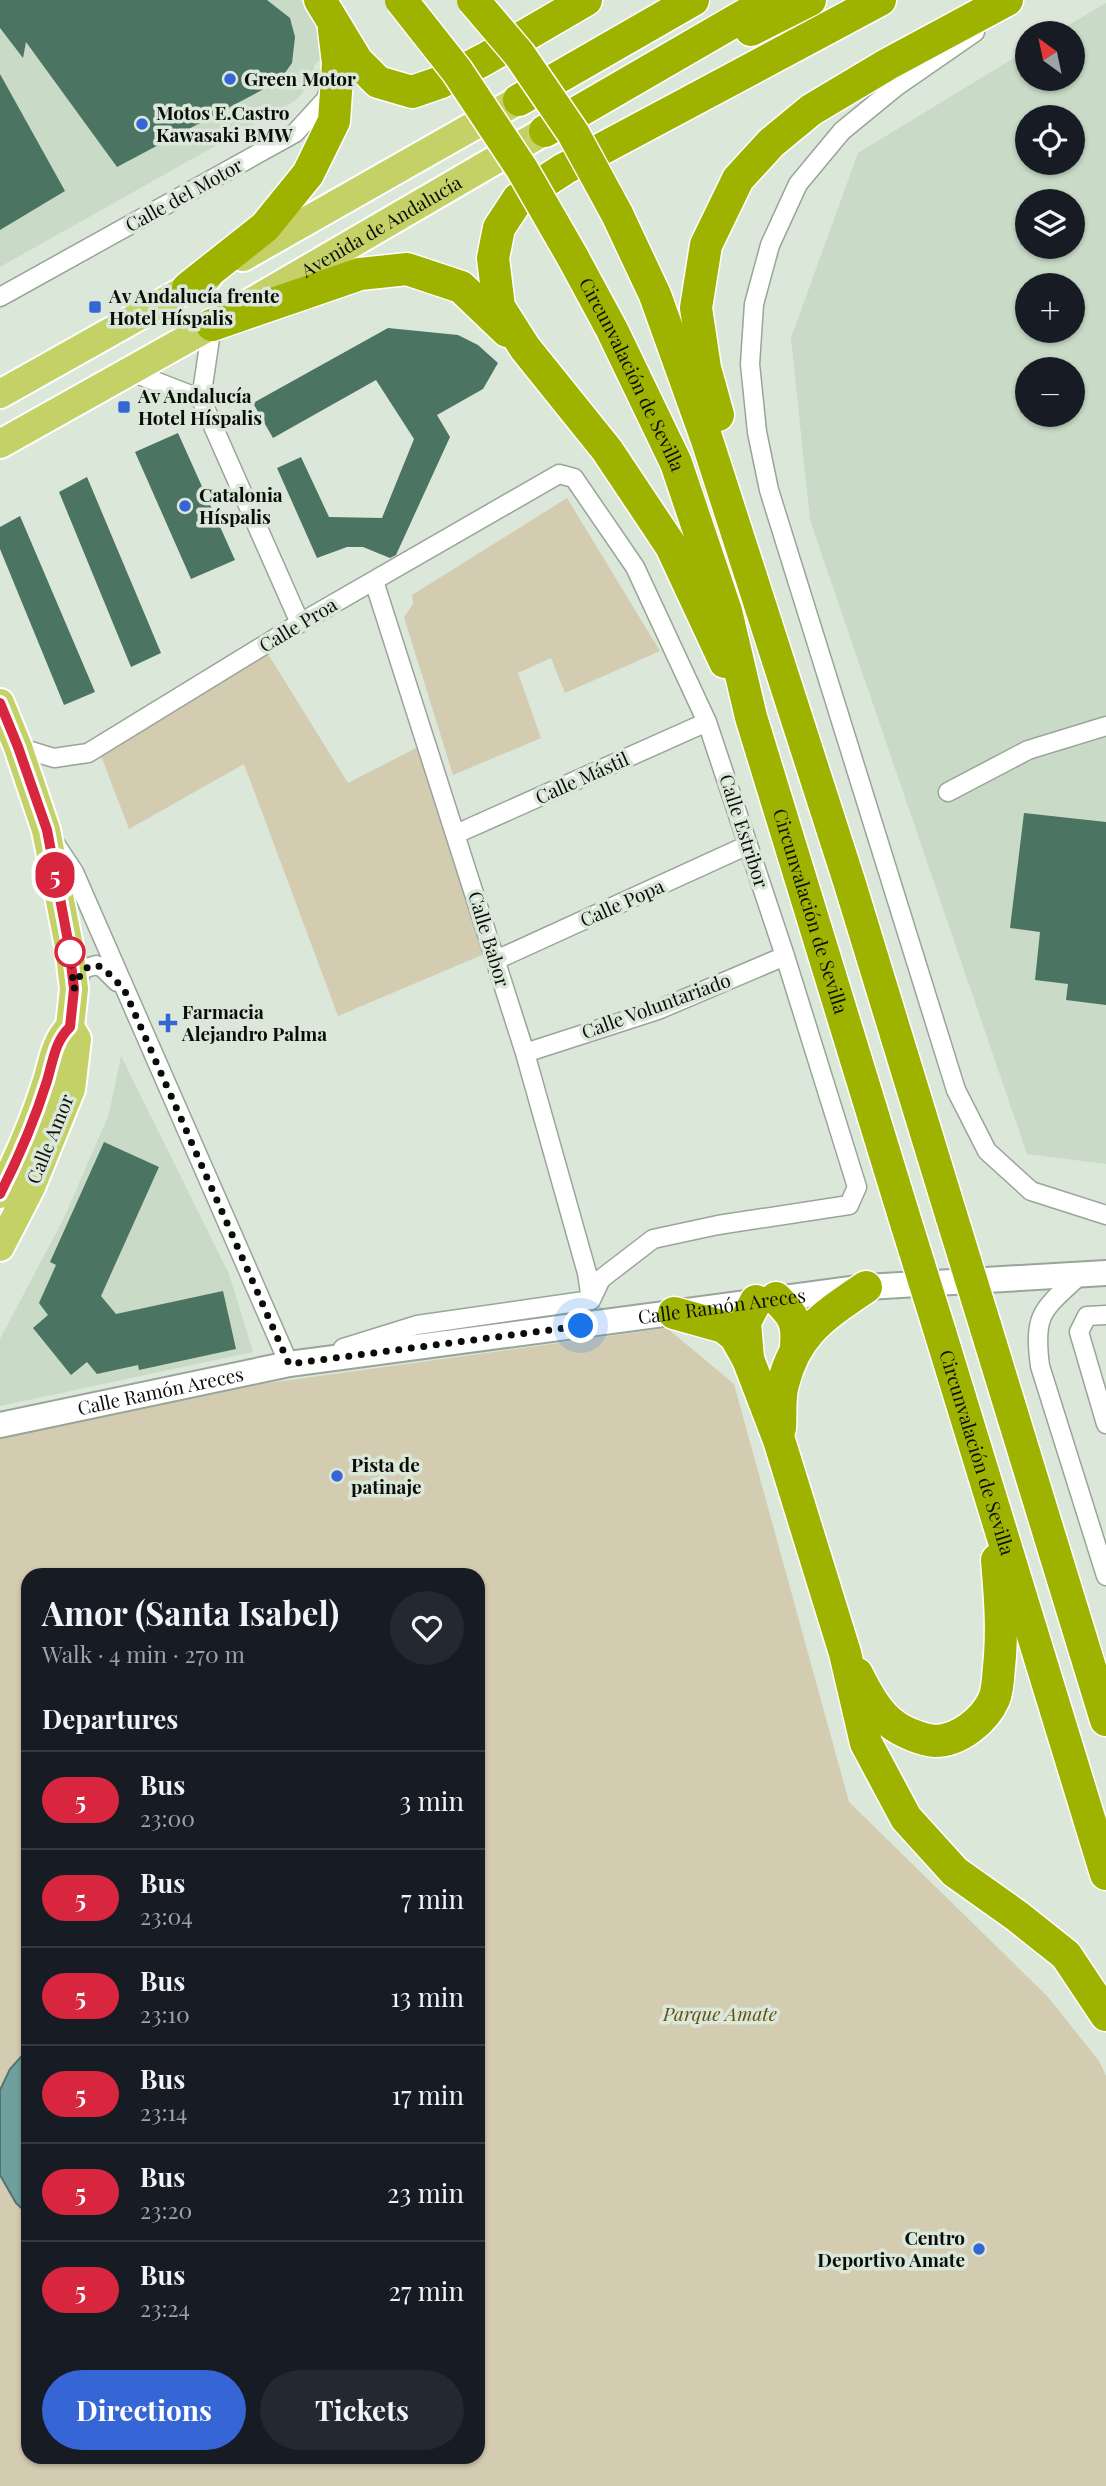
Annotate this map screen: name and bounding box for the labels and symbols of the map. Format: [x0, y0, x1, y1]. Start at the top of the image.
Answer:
north arrow [1015, 21, 1085, 91]
place label: Green Motor [244, 65, 356, 91]
marker: Green Motor [222, 71, 238, 87]
place label: Motos E.Castro Kawasaki BMW [156, 99, 293, 147]
marker: Motos E.Castro Kawasaki BMW [134, 116, 150, 132]
street label: Calle del Motor [120, 151, 247, 237]
street label: Avenida de Andalucía [295, 168, 466, 283]
street label: Circunvalación de Sevilla [574, 272, 692, 475]
place label: Av Andalucía frente Hotel Híspalis [108, 282, 280, 330]
marker: Av Andalucía frente Hotel Híspalis [87, 299, 103, 315]
place label: Av Andalucía Hotel Híspalis [137, 382, 262, 430]
marker: Av Andalucía Hotel Híspalis [116, 399, 132, 415]
place label: Catalonia Híspalis [199, 481, 283, 529]
marker: Catalonia Híspalis [177, 498, 193, 514]
street label: Calle Proa [254, 590, 342, 658]
street label: Calle Mástil [531, 745, 633, 809]
street label: Calle Estribor [714, 771, 776, 891]
street label: Circunvalación de Sevilla [768, 805, 855, 1017]
line badge: 5 [32, 852, 78, 898]
street label: Calle Popa [575, 872, 668, 932]
street label: Calle Babor [463, 888, 517, 990]
unlabelled marker [55, 937, 85, 967]
street label: Calle Voluntariado [577, 966, 734, 1044]
place label: Farmacia Alejandro Palma [181, 998, 327, 1046]
marker: Farmacia Alejandro Palma [160, 1015, 176, 1031]
street label: Calle Amor [19, 1089, 79, 1187]
street label: Calle Ramón Areces [636, 1281, 807, 1329]
your location [563, 1308, 598, 1343]
street label: Circunvalación de Sevilla [934, 1346, 1022, 1559]
street label: Calle Ramón Areces [75, 1360, 246, 1420]
place label: Pista de patinaje [351, 1451, 422, 1499]
marker: Pista de patinaje [329, 1468, 345, 1484]
park label: Parque Amate [662, 2000, 777, 2026]
place label: Centro Deportivo Amate [817, 2224, 965, 2272]
marker: Centro Deportivo Amate [971, 2241, 987, 2257]

